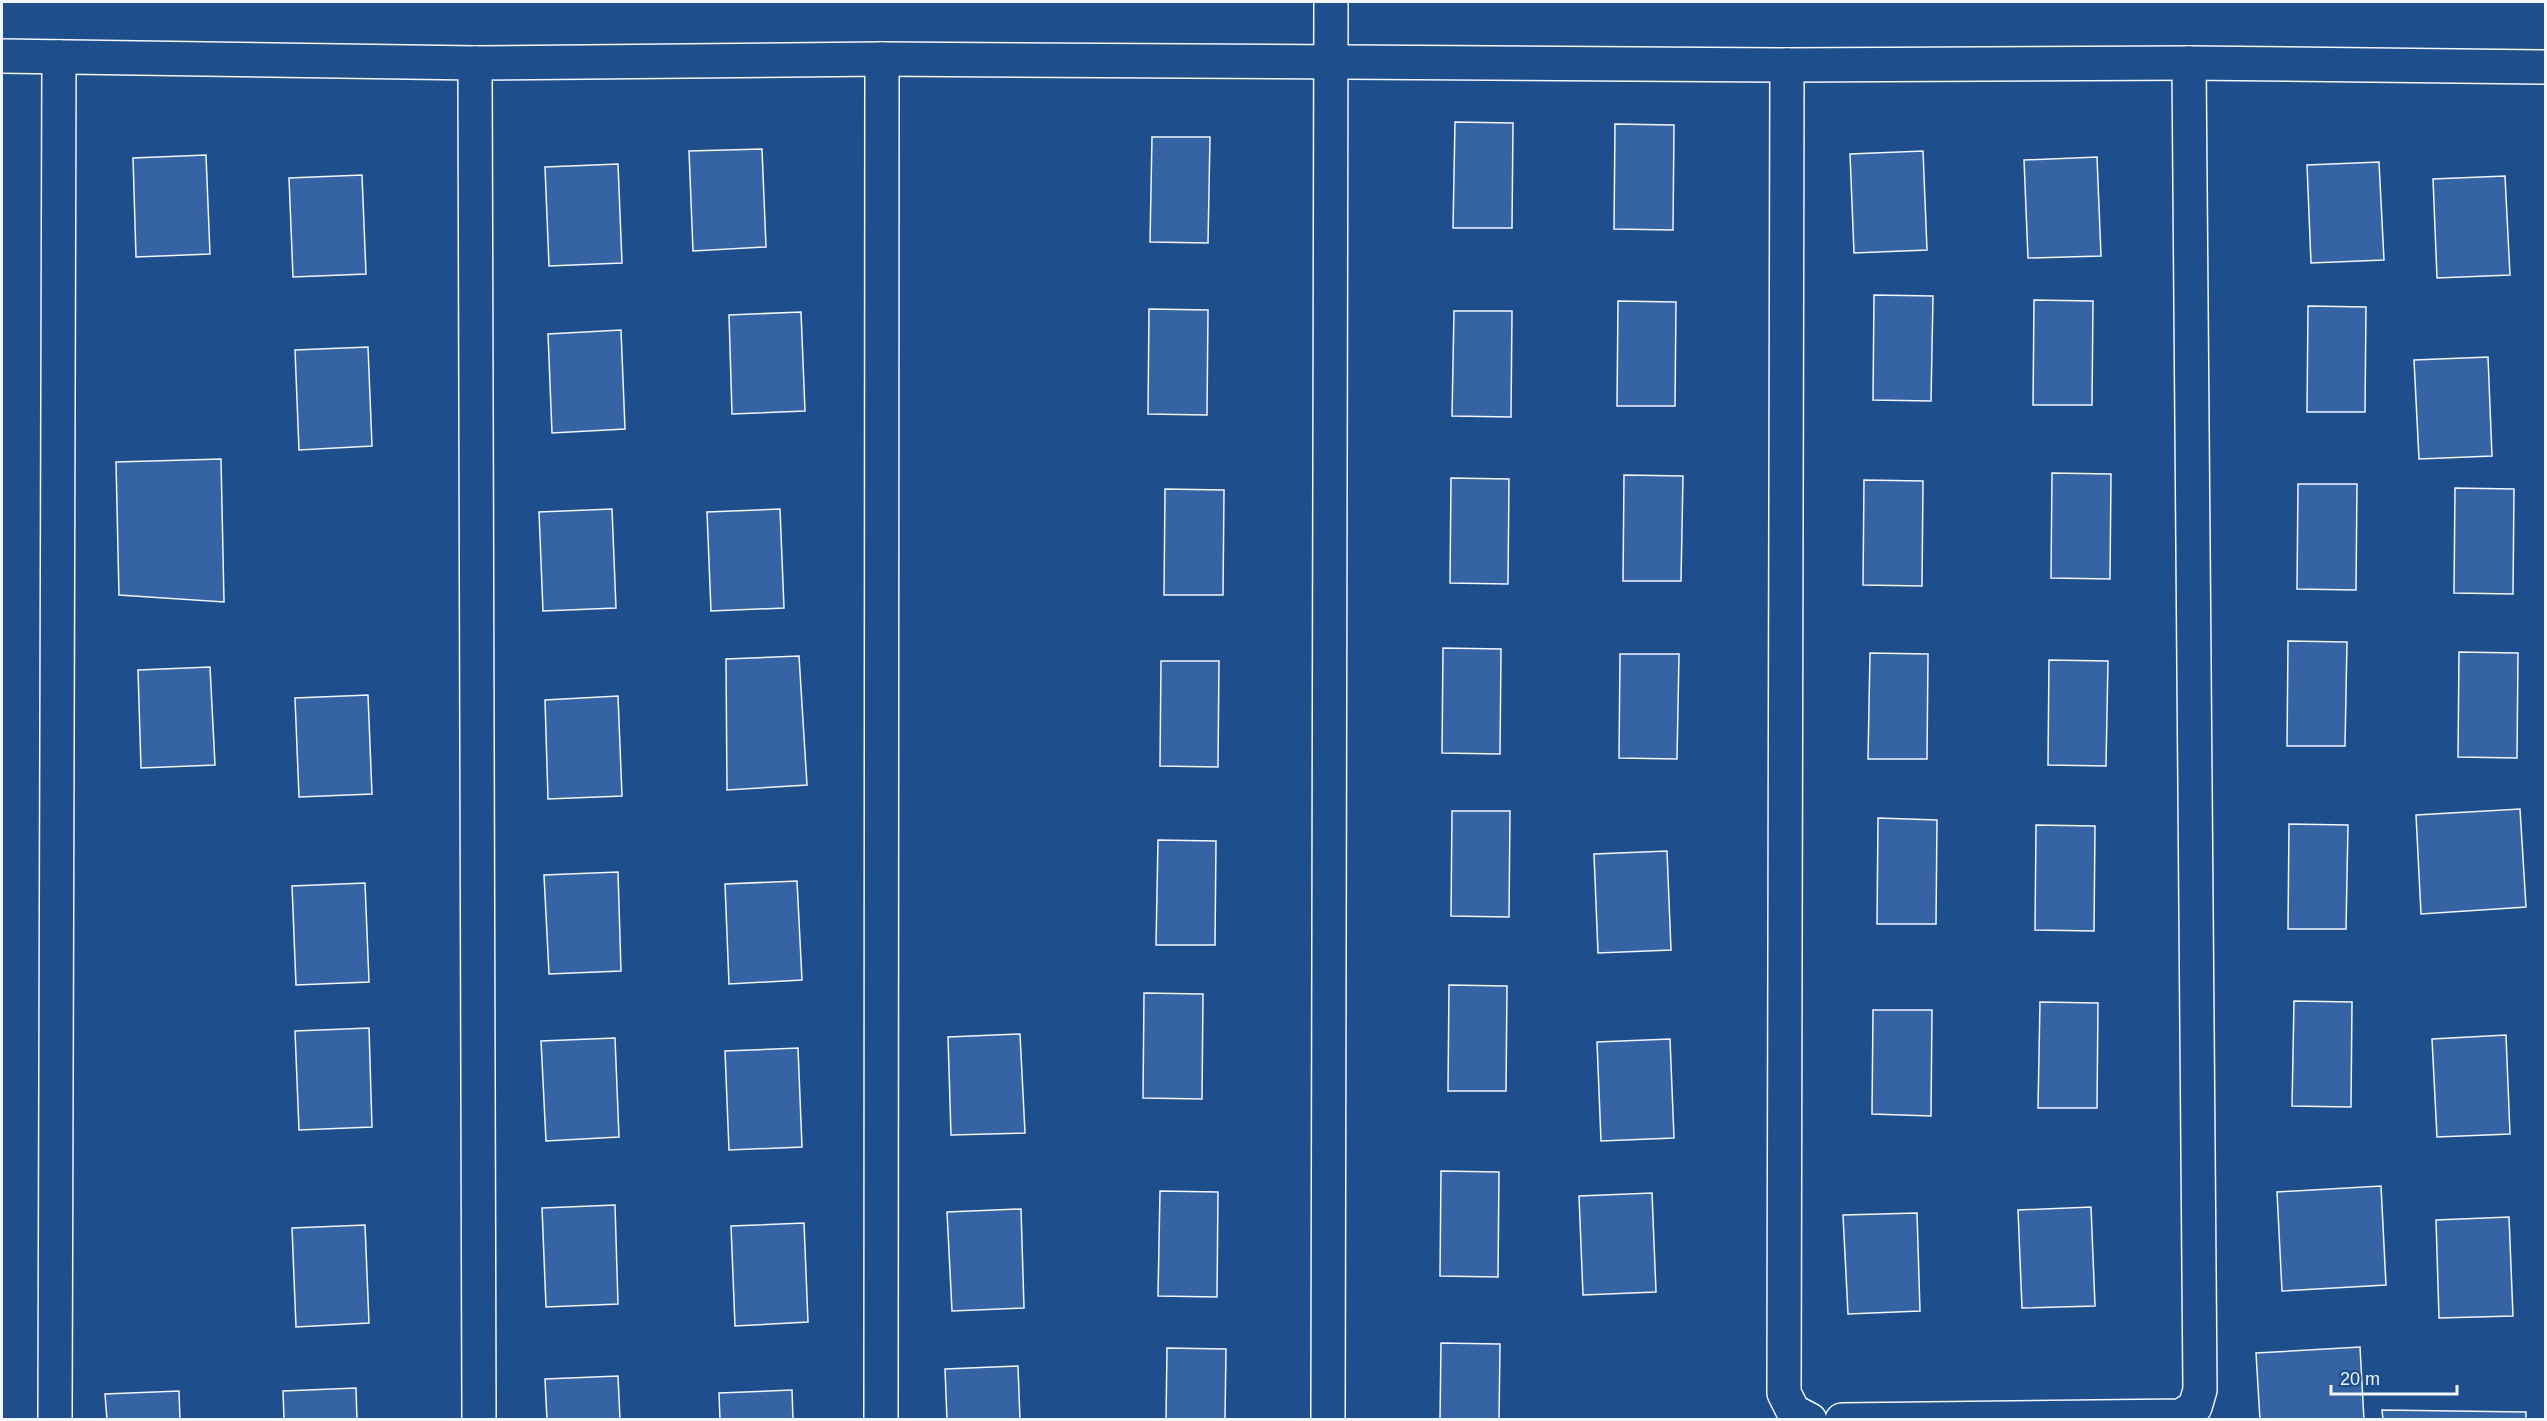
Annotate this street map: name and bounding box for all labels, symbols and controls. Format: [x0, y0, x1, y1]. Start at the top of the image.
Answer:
scale bar [2331, 1358, 2457, 1396]
text: 20 m [2340, 1369, 2380, 1389]

